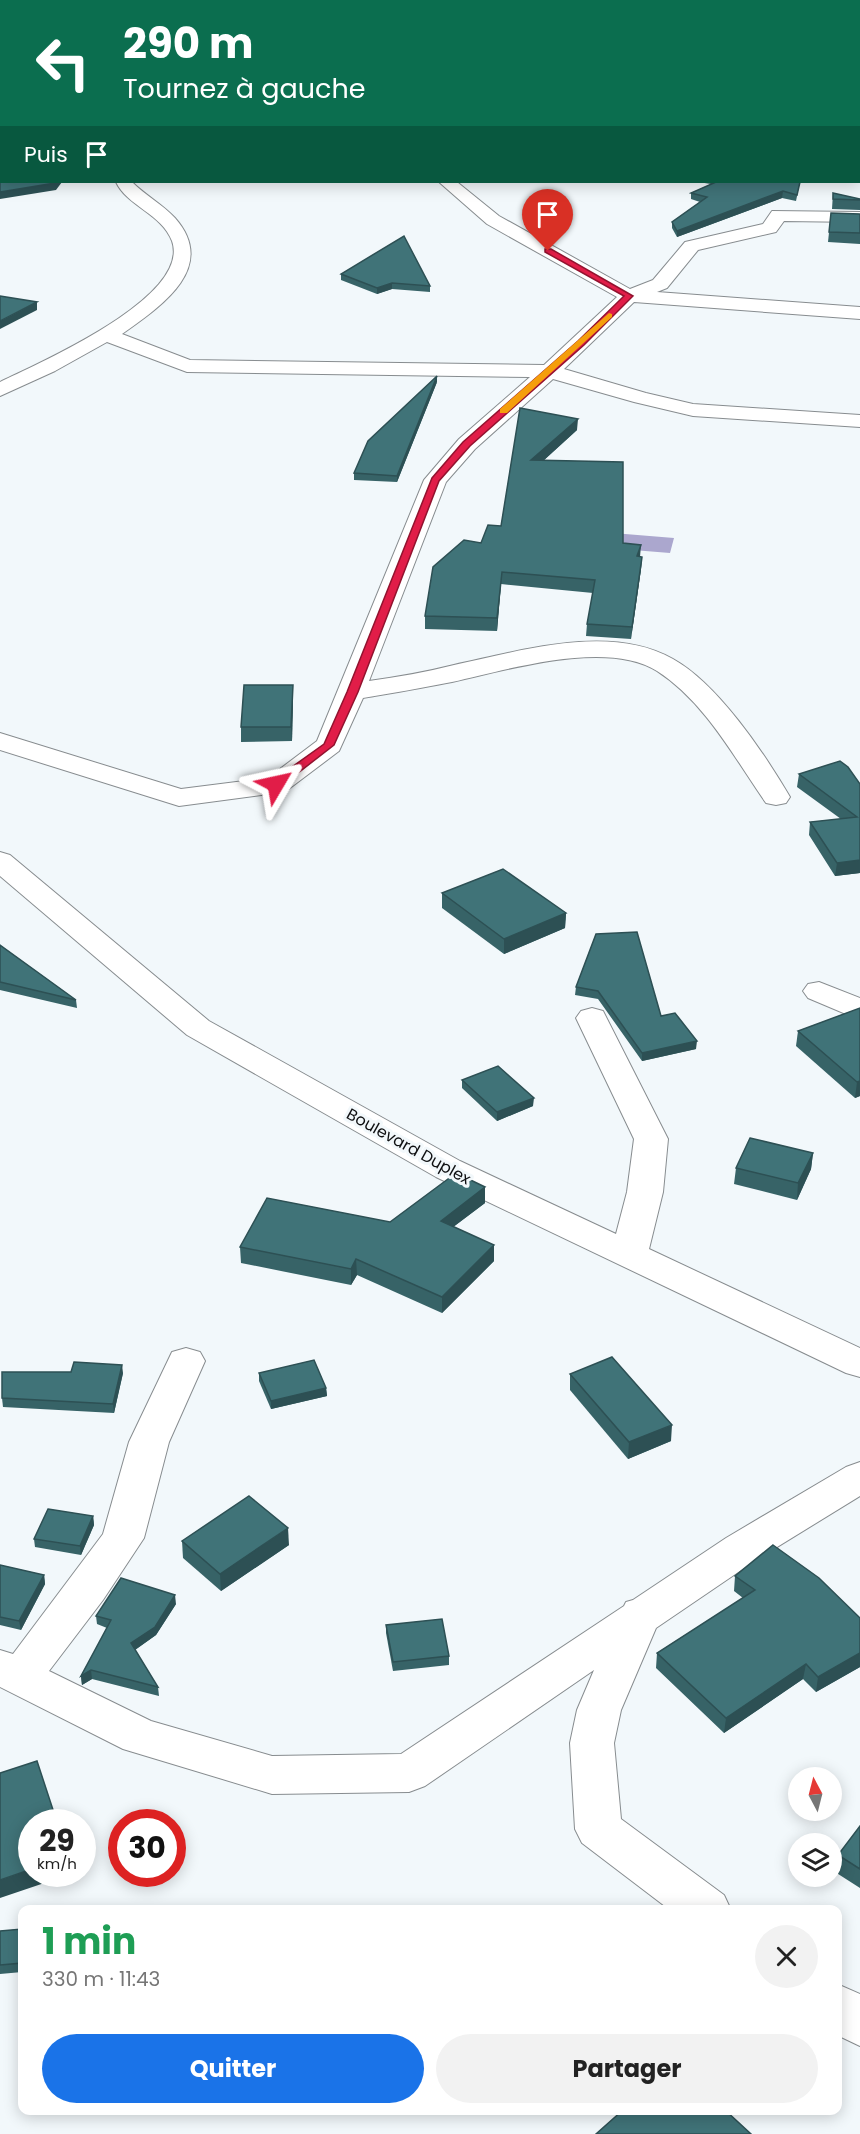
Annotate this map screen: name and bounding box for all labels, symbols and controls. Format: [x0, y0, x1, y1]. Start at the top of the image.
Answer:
text: 290 m [123, 14, 254, 73]
icon: left [24, 24, 102, 102]
text: Tournez à gauche [123, 70, 365, 107]
icon: arrive [80, 138, 113, 171]
text: Puis [24, 139, 68, 170]
pin [522, 189, 573, 251]
icon: arrive [531, 198, 564, 231]
position arrow [244, 752, 308, 816]
street label: Boulevard Duplex [342, 1103, 475, 1190]
north arrow [788, 1767, 842, 1821]
map controls [788, 1767, 842, 1887]
speed limit sign: 30 [108, 1809, 186, 1887]
text: 29 [39, 1819, 75, 1862]
button: layers [788, 1833, 842, 1887]
text: km/h [37, 1853, 77, 1874]
text: 1 min [42, 1916, 136, 1967]
button: close [755, 1925, 818, 1988]
text: 330 m · 11:43 [42, 1965, 160, 1993]
button: Quitter [42, 2034, 424, 2103]
button: Partager [436, 2034, 818, 2103]

